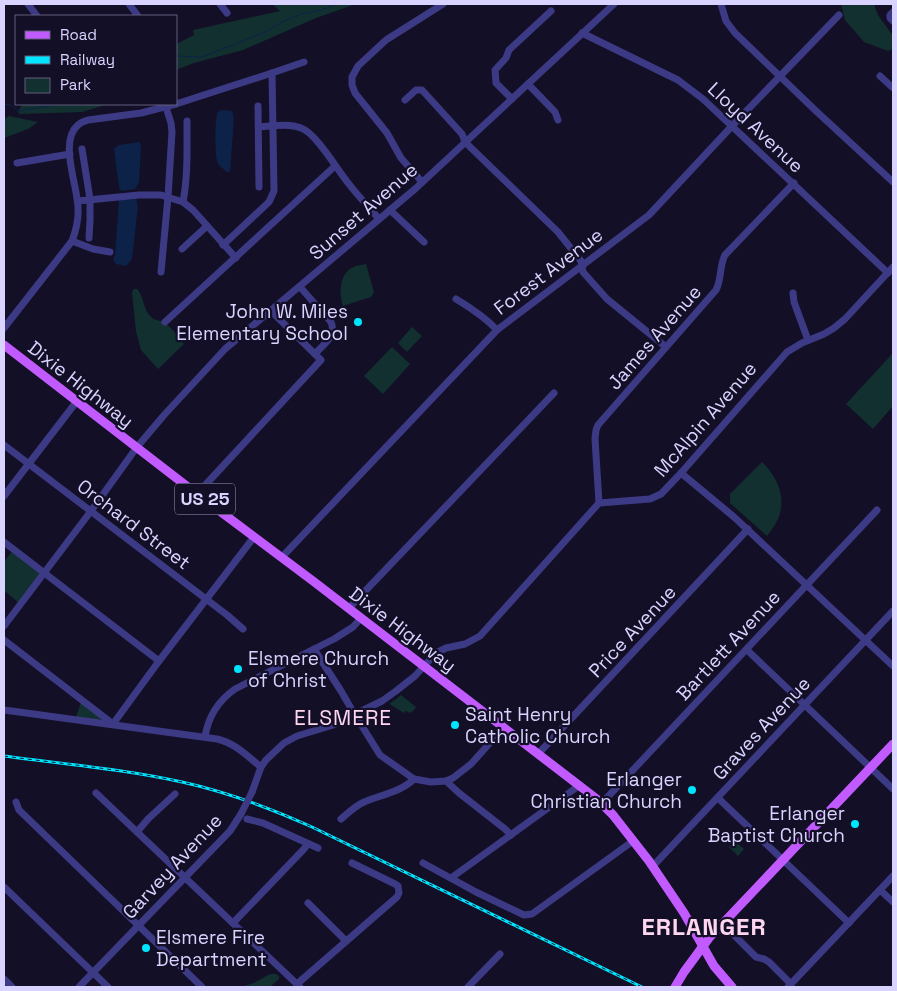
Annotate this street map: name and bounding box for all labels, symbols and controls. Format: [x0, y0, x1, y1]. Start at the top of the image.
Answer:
legend [15, 15, 178, 105]
text: Road [60, 25, 97, 44]
text: Railway [60, 50, 115, 69]
text: Park [60, 75, 91, 94]
street label: Lloyd Avenue [702, 76, 809, 178]
street label: Sunset Avenue [304, 157, 423, 266]
street label: Forest Avenue [489, 222, 608, 321]
street label: James Avenue [602, 280, 707, 395]
place label: John W. Miles Elementary School [176, 299, 348, 346]
marker: John W. Miles Elementary School [352, 316, 364, 328]
street label: Dixie Highway [23, 335, 139, 434]
street label: McAlpin Avenue [648, 357, 762, 482]
street label: Orchard Street [72, 474, 195, 575]
road number: US 25 [175, 484, 235, 514]
street label: Price Avenue [583, 580, 682, 683]
street label: Dixie Highway [344, 581, 461, 678]
street label: Bartlett Avenue [671, 585, 786, 706]
place label: Elsmere Church of Christ [248, 646, 389, 693]
marker: Elsmere Church of Christ [232, 663, 244, 675]
street label: Graves Avenue [707, 671, 816, 785]
place label: Saint Henry Catholic Church [465, 702, 610, 749]
district label: ELSMERE [294, 704, 392, 731]
marker: Saint Henry Catholic Church [449, 719, 461, 731]
place label: Erlanger Christian Church [531, 767, 682, 814]
marker: Erlanger Christian Church [686, 784, 698, 796]
place label: Erlanger Baptist Church [708, 801, 845, 848]
street label: Garvey Avenue [117, 808, 228, 924]
marker: Erlanger Baptist Church [849, 818, 861, 830]
district label: ERLANGER [641, 911, 767, 942]
place label: Elsmere Fire Department [156, 925, 267, 972]
marker: Elsmere Fire Department [140, 942, 152, 954]

